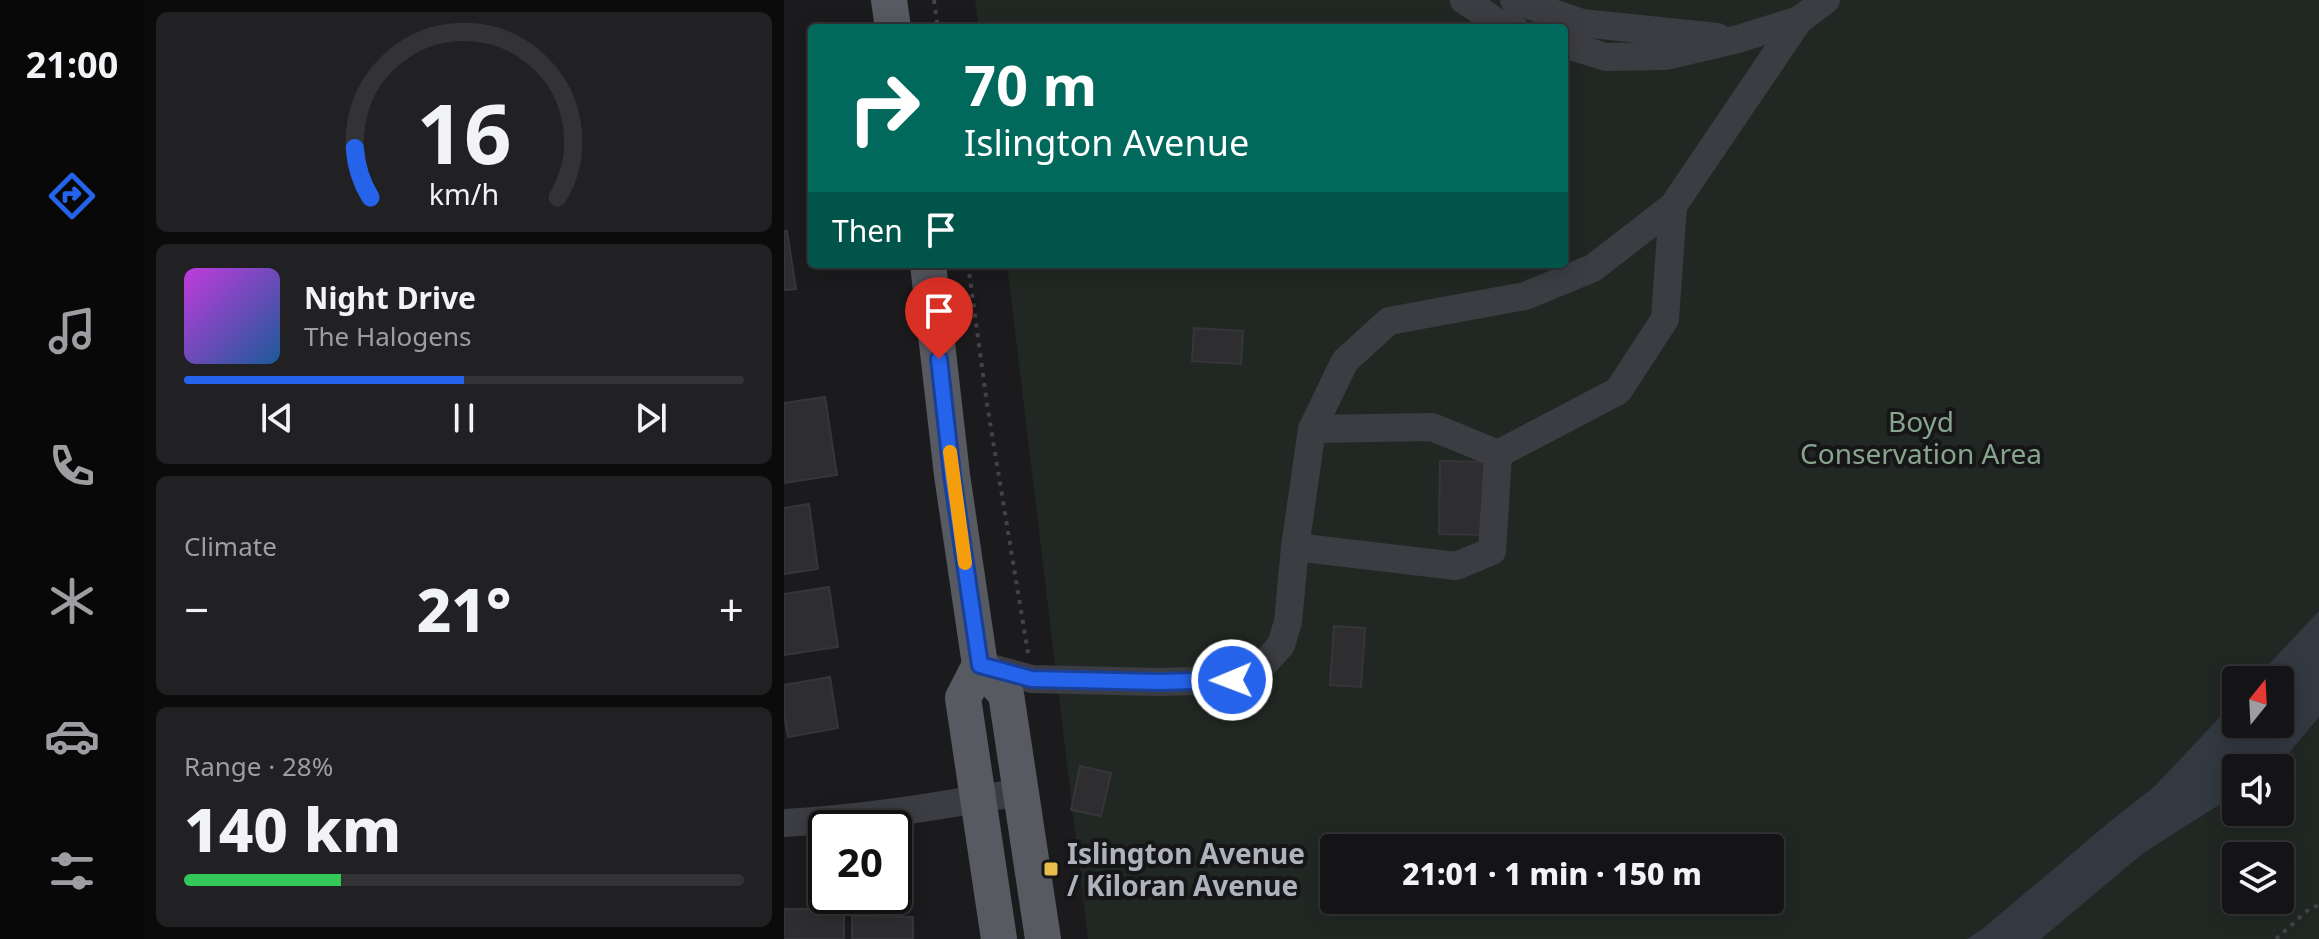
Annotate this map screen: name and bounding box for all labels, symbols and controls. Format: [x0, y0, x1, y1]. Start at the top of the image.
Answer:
text: 21:00 [26, 40, 118, 89]
text: 70 m [964, 46, 1097, 122]
icon: right [832, 56, 936, 160]
text: 16 [416, 74, 512, 187]
text: Islington Avenue [964, 118, 1249, 167]
icon: directions [44, 168, 100, 224]
text: km/h [429, 174, 499, 213]
icon: arrive [919, 208, 963, 252]
text: Then [832, 210, 903, 251]
text: Night Drive [304, 277, 476, 318]
pin [905, 277, 973, 359]
icon: arrive [917, 289, 961, 333]
icon: music [44, 303, 100, 359]
text: The Halogens [304, 318, 471, 354]
icon: previous [255, 396, 299, 440]
icon: pause [442, 396, 486, 440]
icon: next [629, 396, 673, 440]
park label: Boyd Conservation Area [1800, 402, 2042, 472]
icon: phone [44, 438, 100, 494]
text: Climate [184, 528, 277, 564]
text: 21° [417, 568, 511, 650]
icon: climate [44, 573, 100, 629]
text: − [184, 579, 209, 639]
text: + [719, 579, 744, 639]
position arrow [1190, 638, 1274, 722]
north arrow [2222, 666, 2294, 738]
map controls [2222, 666, 2294, 914]
icon: car [44, 708, 100, 764]
text: Range · 28% [184, 748, 333, 784]
button: sound [2222, 754, 2294, 826]
text: 140 km [184, 788, 401, 870]
speed limit sign: 20 [808, 810, 912, 914]
place label: Islington Avenue / Kiloran Avenue [1067, 834, 1305, 904]
button: layers [2222, 842, 2294, 914]
icon: filters [44, 843, 100, 899]
text: 21:01 · 1 min · 150 m [1402, 853, 1702, 894]
marker: Islington Avenue / Kiloran Avenue [1042, 860, 1060, 878]

